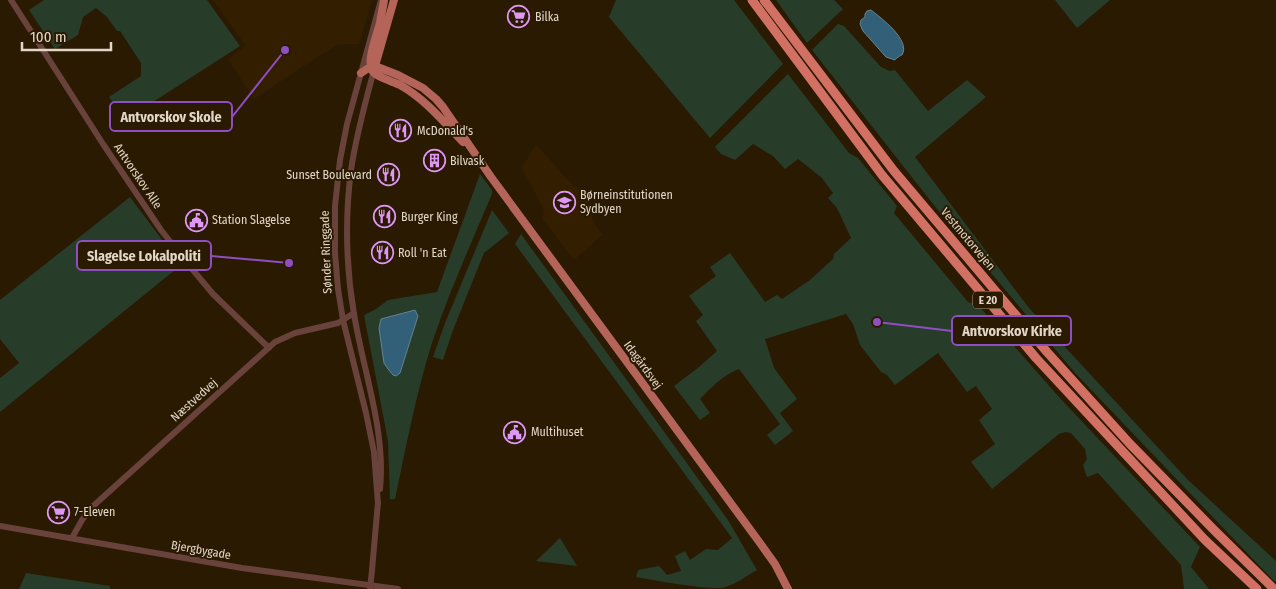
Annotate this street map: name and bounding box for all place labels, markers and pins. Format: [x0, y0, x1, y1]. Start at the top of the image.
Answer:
supermarket icon: Bilka [507, 5, 531, 29]
place label: Bilka [535, 10, 559, 24]
callout: Antvorskov Skole [110, 102, 232, 131]
restaurant icon: McDonald's [389, 119, 413, 143]
place label: McDonald's [417, 124, 473, 138]
building icon: Bilvask [422, 149, 446, 173]
place label: Bilvask [450, 154, 485, 168]
restaurant icon: Sunset Boulevard [376, 163, 400, 187]
place label: Sunset Boulevard [286, 168, 372, 182]
place label: Børneinstitutionen Sydbyen [580, 188, 673, 216]
school or university icon: Børneinstitutionen Sydbyen [552, 190, 576, 214]
restaurant icon: Burger King [373, 205, 397, 229]
public building icon: Station Slagelse [184, 208, 208, 232]
place label: Burger King [401, 210, 458, 224]
place label: Station Slagelse [212, 213, 291, 227]
callout: Slagelse Lokalpoliti [77, 241, 211, 270]
restaurant icon: Roll 'n Eat [370, 241, 394, 265]
place label: Roll 'n Eat [398, 246, 447, 260]
callout: Antvorskov Kirke [952, 316, 1071, 345]
public building icon: Multihuset [503, 420, 527, 444]
place label: Multihuset [531, 425, 584, 439]
supermarket icon: 7-Eleven [46, 500, 70, 524]
place label: 7-Eleven [74, 505, 115, 519]

